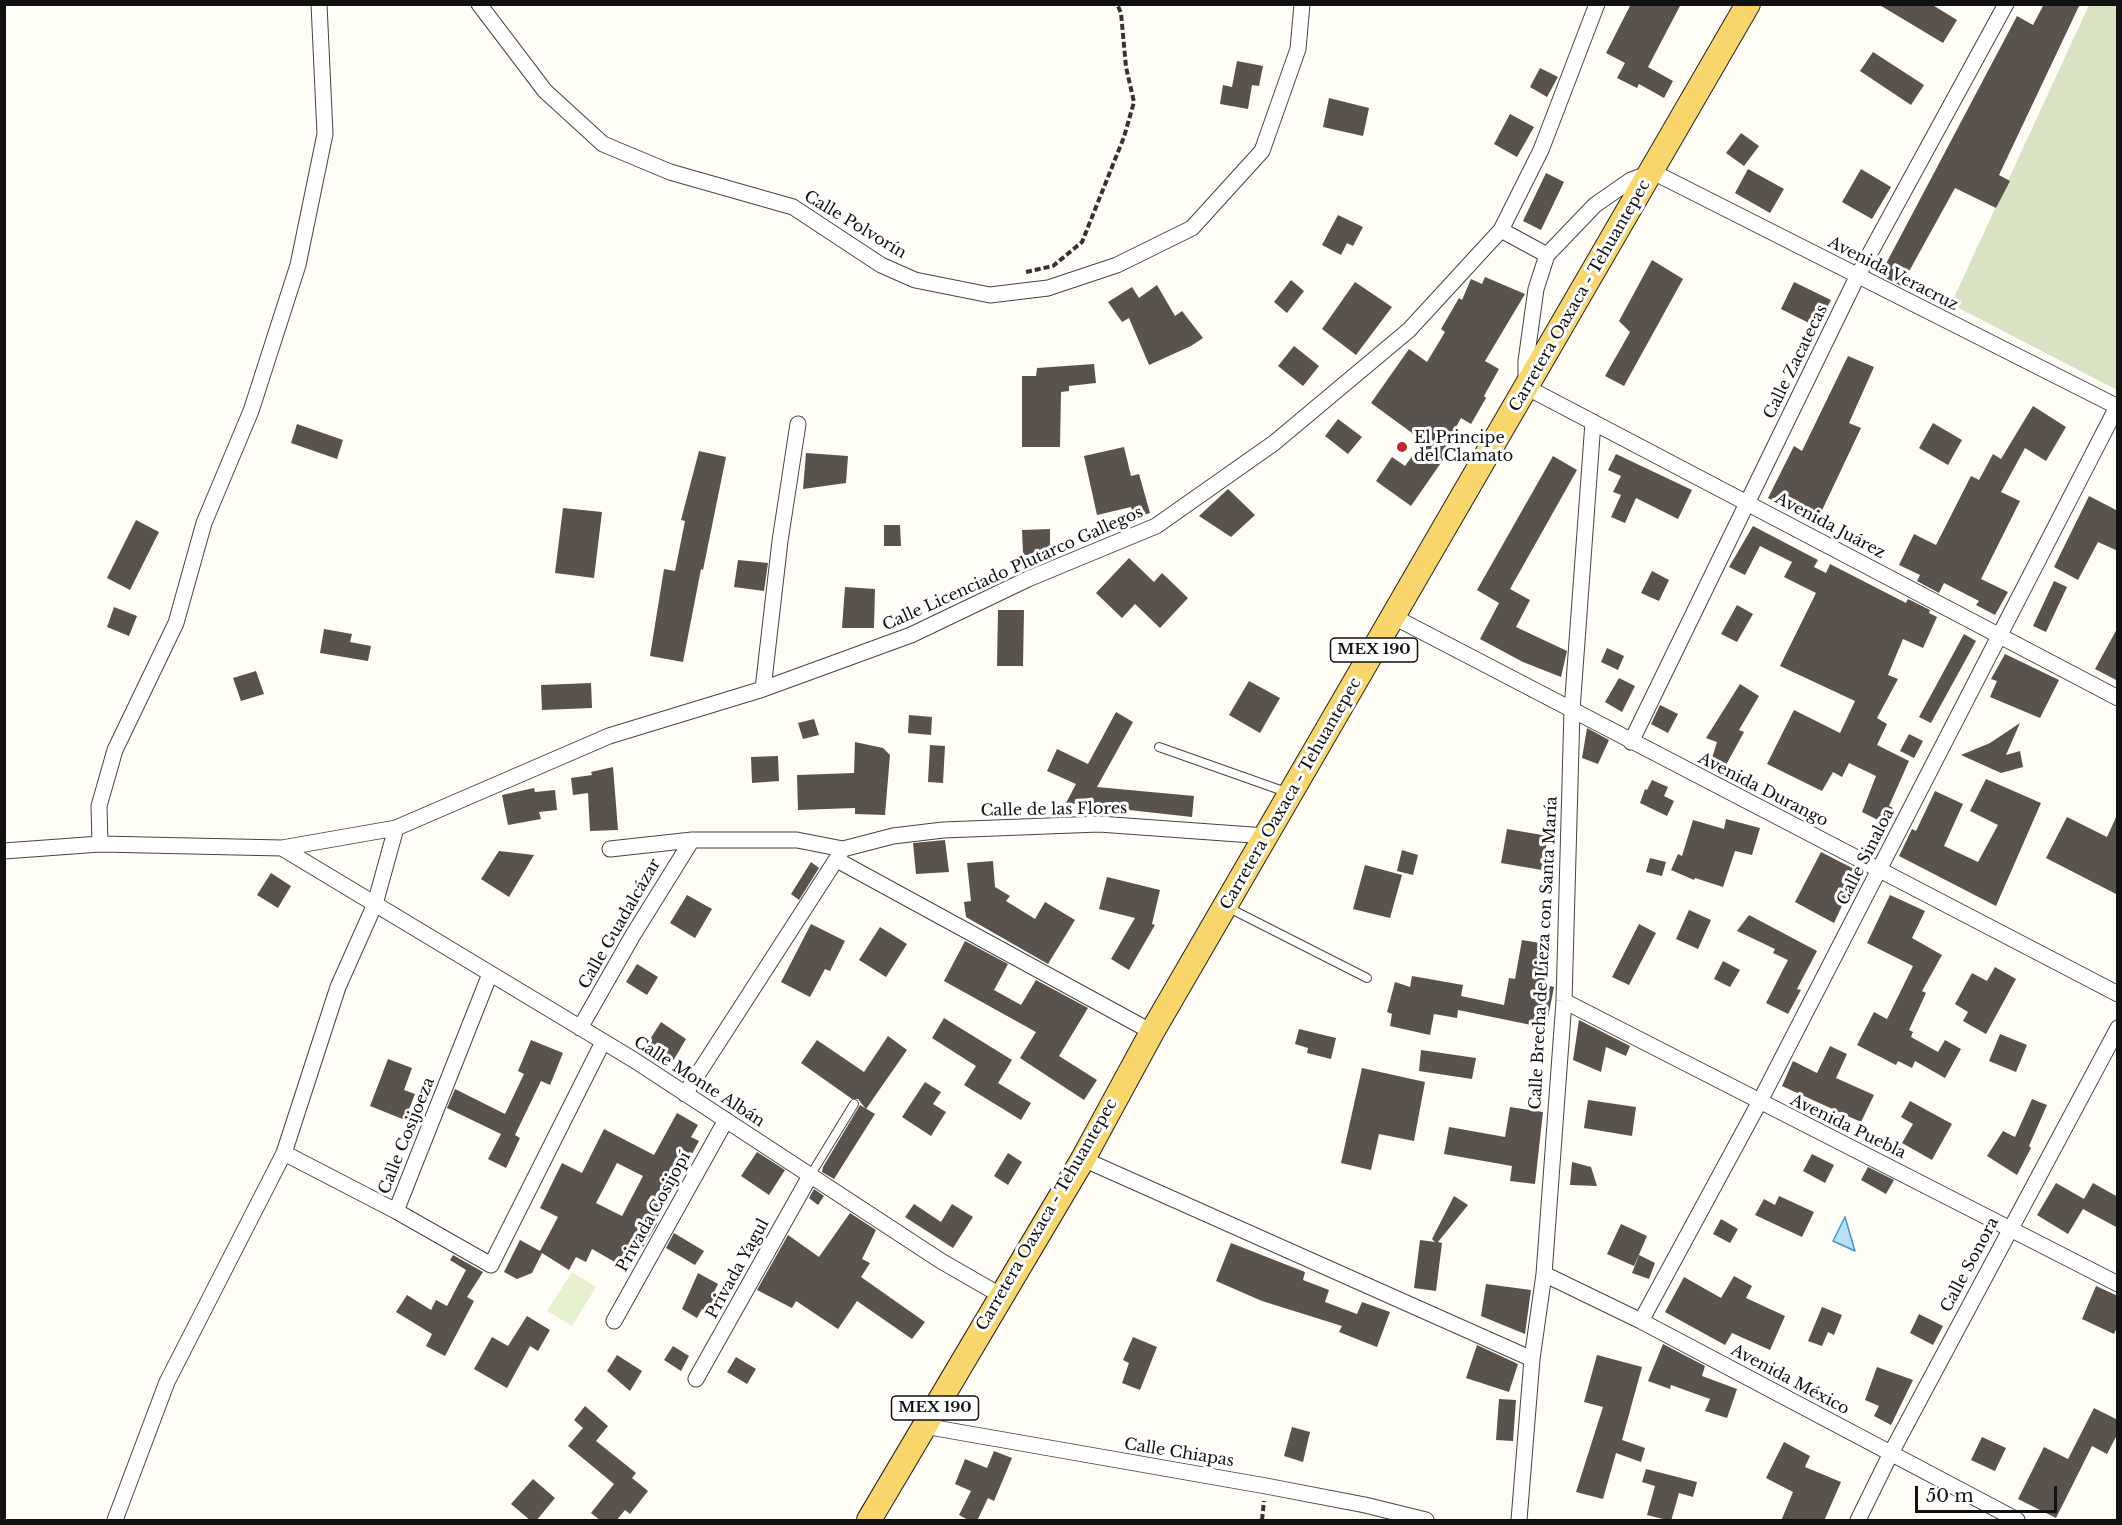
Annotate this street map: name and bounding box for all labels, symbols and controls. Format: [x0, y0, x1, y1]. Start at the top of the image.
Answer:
street label: Carretera Oaxaca - Tehuantepec [1506, 177, 1654, 415]
street label: Calle Polvorín [800, 187, 910, 263]
street label: Avenida Veracruz [1825, 233, 1961, 315]
street label: Calle Zacatecas [1760, 302, 1832, 422]
place label: El Principe del Clamato [1414, 428, 1513, 466]
marker: El Principe del Clamato [1395, 440, 1409, 454]
street label: Avenida Juárez [1772, 489, 1888, 563]
street label: Calle Licenciado Plutarco Gallegos [880, 503, 1146, 635]
road number: MEX 190 [1330, 638, 1418, 662]
street label: Carretera Oaxaca - Tehuantepec [1217, 675, 1365, 913]
street label: Avenida Durango [1695, 749, 1831, 831]
street label: Calle Brecha de Lieza con Santa María [1526, 796, 1562, 1110]
street label: Calle de las Flores [981, 799, 1127, 821]
street label: Calle Sinaloa [1833, 805, 1899, 909]
street label: Calle Guadalcázar [575, 856, 665, 992]
street label: Calle Monte Albán [630, 1033, 768, 1131]
street label: Calle Cosijoeza [375, 1075, 439, 1197]
street label: Avenida Puebla [1787, 1091, 1909, 1163]
street label: Carretera Oaxaca - Tehuantepec [973, 1096, 1121, 1334]
street label: Privada Cosijopí [613, 1149, 695, 1275]
street label: Calle Sonora [1937, 1214, 2003, 1316]
street label: Privada Yagul [703, 1216, 773, 1322]
street label: Avenida México [1728, 1341, 1852, 1419]
road number: MEX 190 [892, 1396, 978, 1420]
street label: Calle Chiapas [1123, 1435, 1235, 1471]
scale bar [1918, 1474, 2060, 1512]
text: 50 m [1926, 1485, 1974, 1507]

